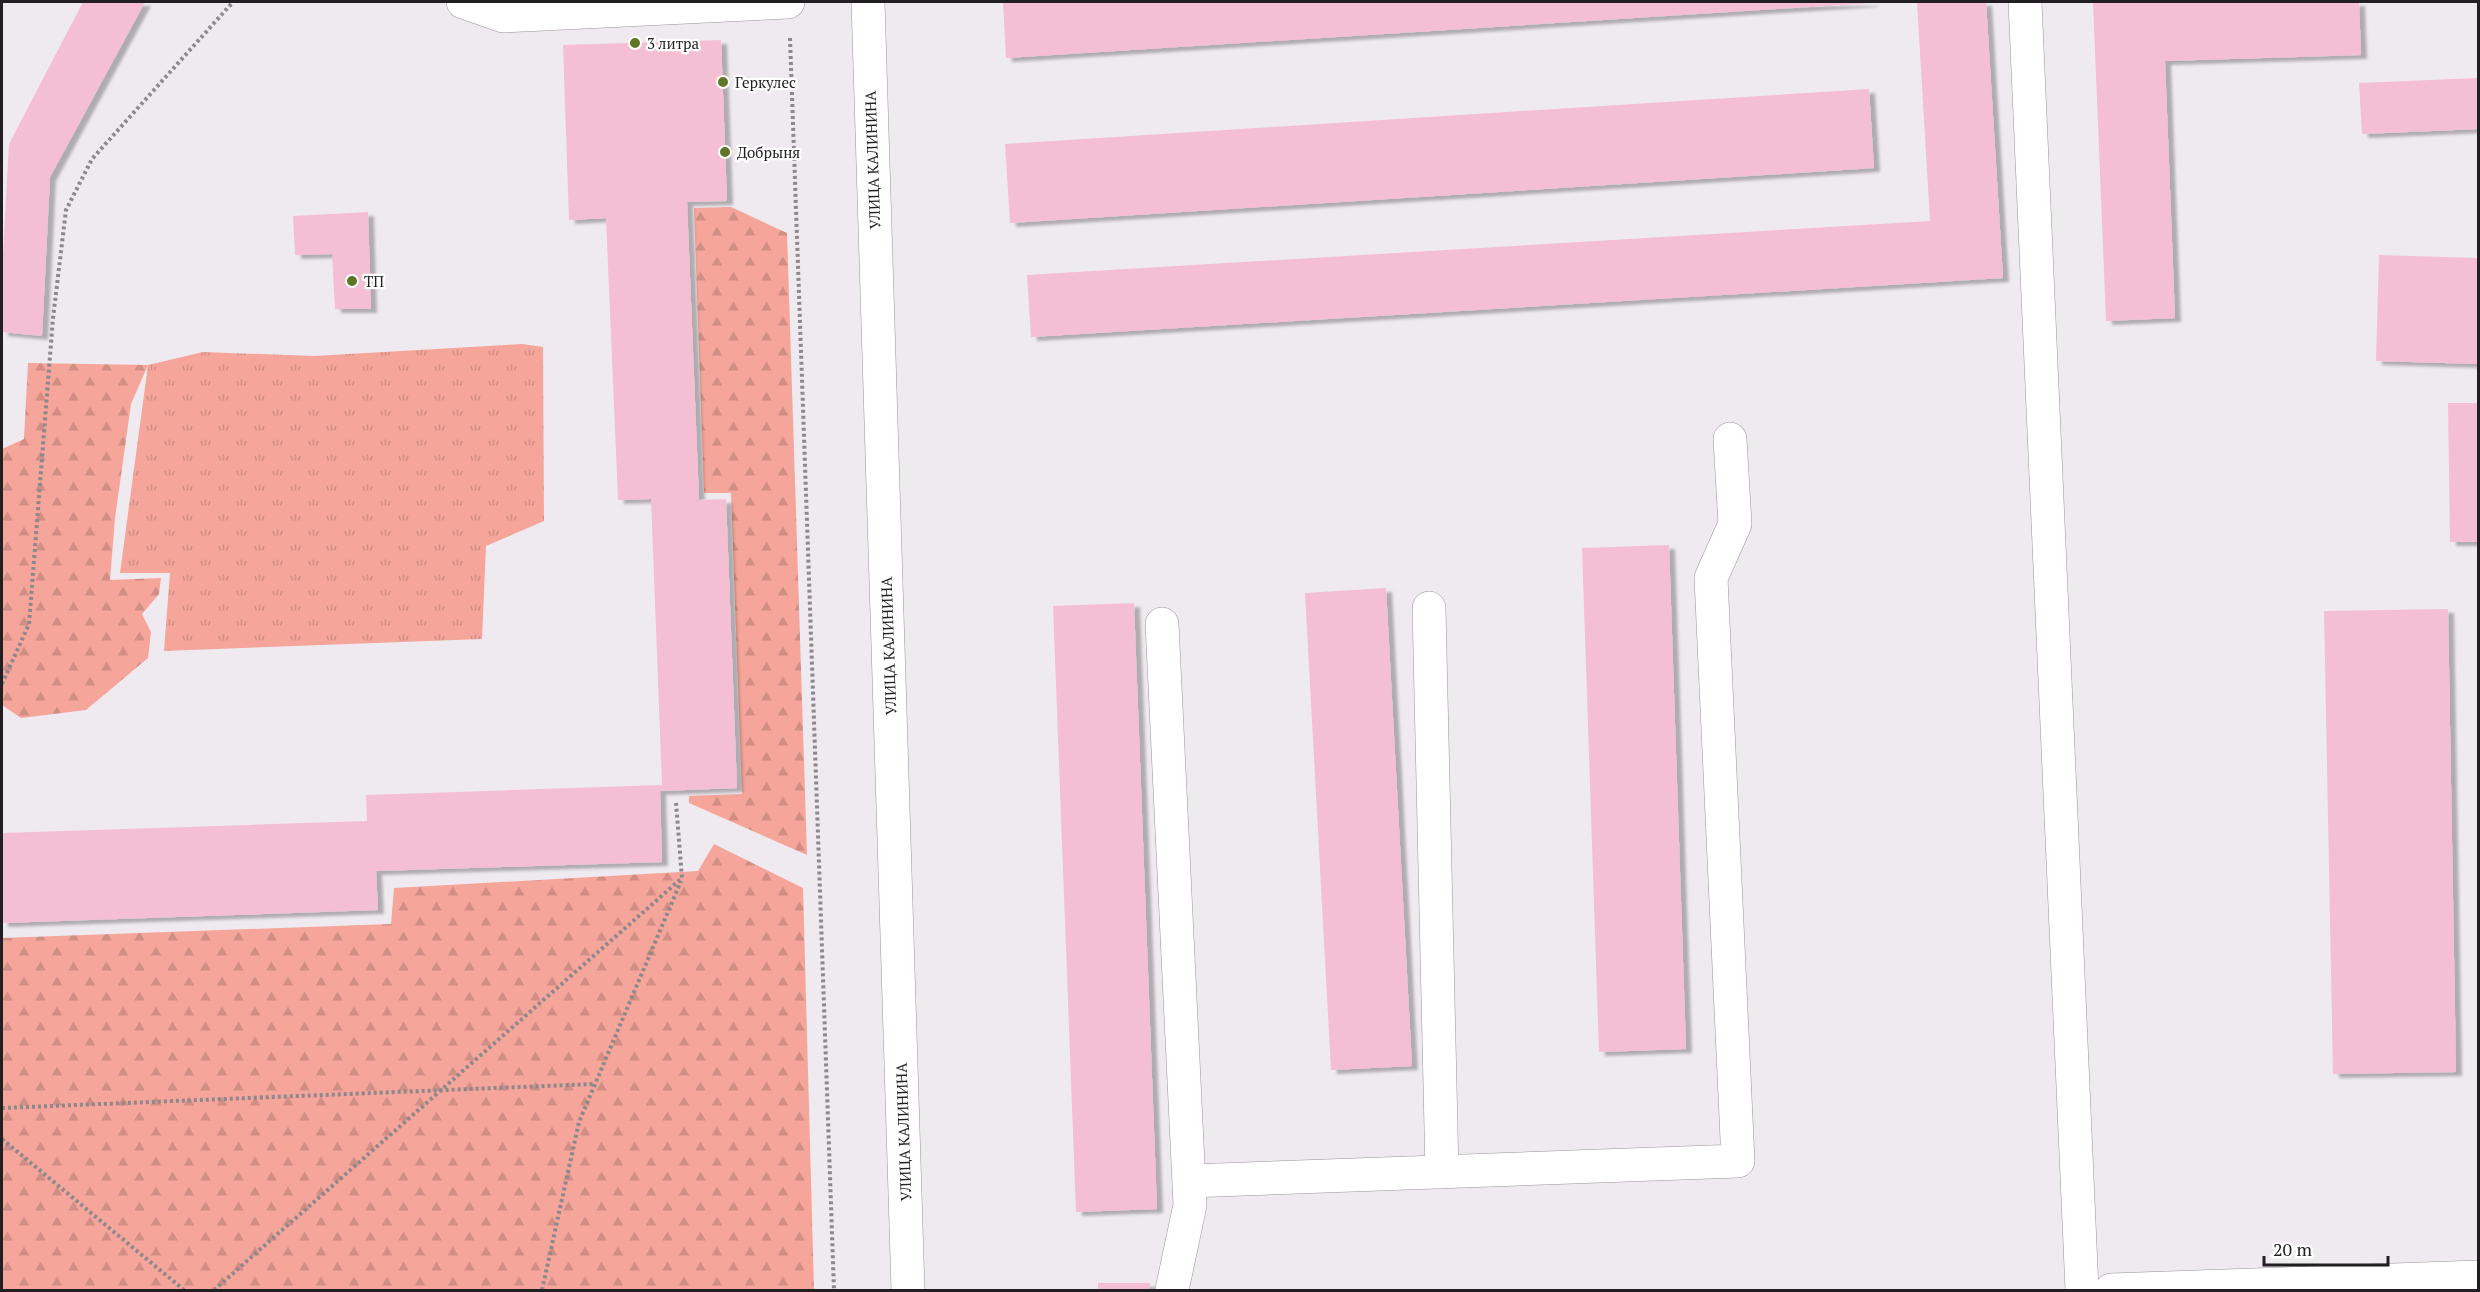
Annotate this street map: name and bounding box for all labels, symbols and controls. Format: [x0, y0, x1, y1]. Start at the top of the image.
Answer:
place label: 3 литра [647, 33, 700, 53]
marker: 3 литра [628, 36, 642, 50]
place label: Геркулес [735, 72, 796, 92]
marker: Геркулес [716, 75, 730, 89]
street label: УЛИЦА КАЛИНИНА [860, 90, 884, 230]
place label: Добрыня [737, 142, 800, 162]
marker: Добрыня [718, 145, 732, 159]
place label: ТП [364, 271, 384, 291]
marker: ТП [345, 274, 359, 288]
street label: УЛИЦА КАЛИНИНА [876, 576, 900, 716]
street label: УЛИЦА КАЛИНИНА [891, 1062, 915, 1202]
scale bar [2264, 1229, 2388, 1267]
text: 20 m [2273, 1237, 2313, 1261]

